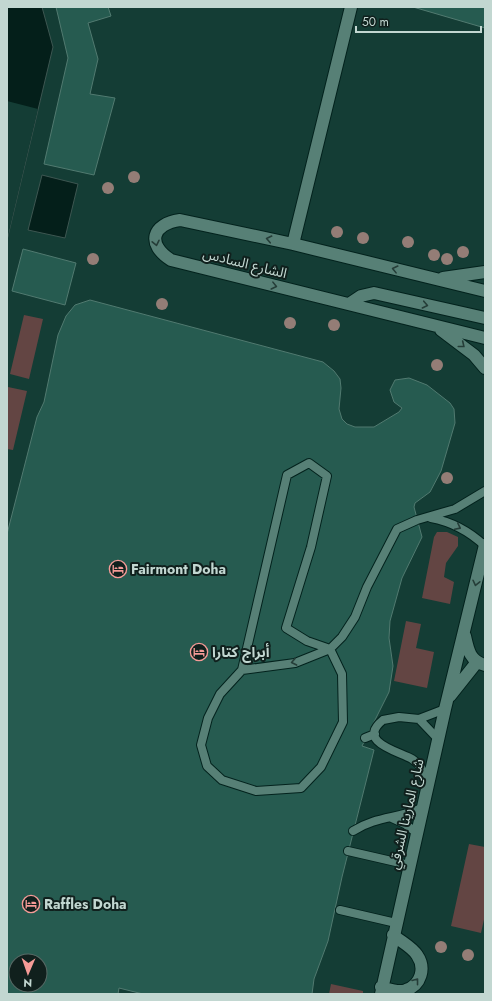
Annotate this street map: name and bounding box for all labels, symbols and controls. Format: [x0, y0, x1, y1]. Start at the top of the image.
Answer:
scale bar [356, 8, 481, 34]
text: 50 m [362, 13, 389, 31]
one-way arrow [266, 235, 272, 243]
one-way arrow [152, 240, 160, 247]
street label: الشارع السادس [201, 243, 289, 284]
one-way arrow [392, 265, 399, 274]
one-way arrow [271, 281, 277, 289]
one-way arrow [422, 300, 429, 308]
one-way arrow [457, 340, 464, 347]
one-way arrow [454, 522, 462, 530]
hotel icon: Fairmont Doha [108, 559, 128, 579]
place label: Fairmont Doha [131, 559, 226, 579]
one-way arrow [473, 580, 481, 586]
hotel icon: أبراج كتارا [189, 642, 209, 662]
place label: أبراج كتارا [212, 642, 270, 663]
one-way arrow [291, 658, 297, 666]
street label: شارع المارينا الشرقي [384, 757, 430, 872]
hotel icon: Raffles Doha [21, 894, 41, 914]
place label: Raffles Doha [44, 894, 127, 914]
north arrow [8, 953, 48, 993]
text: N [23, 975, 32, 991]
one-way arrow [411, 978, 418, 986]

